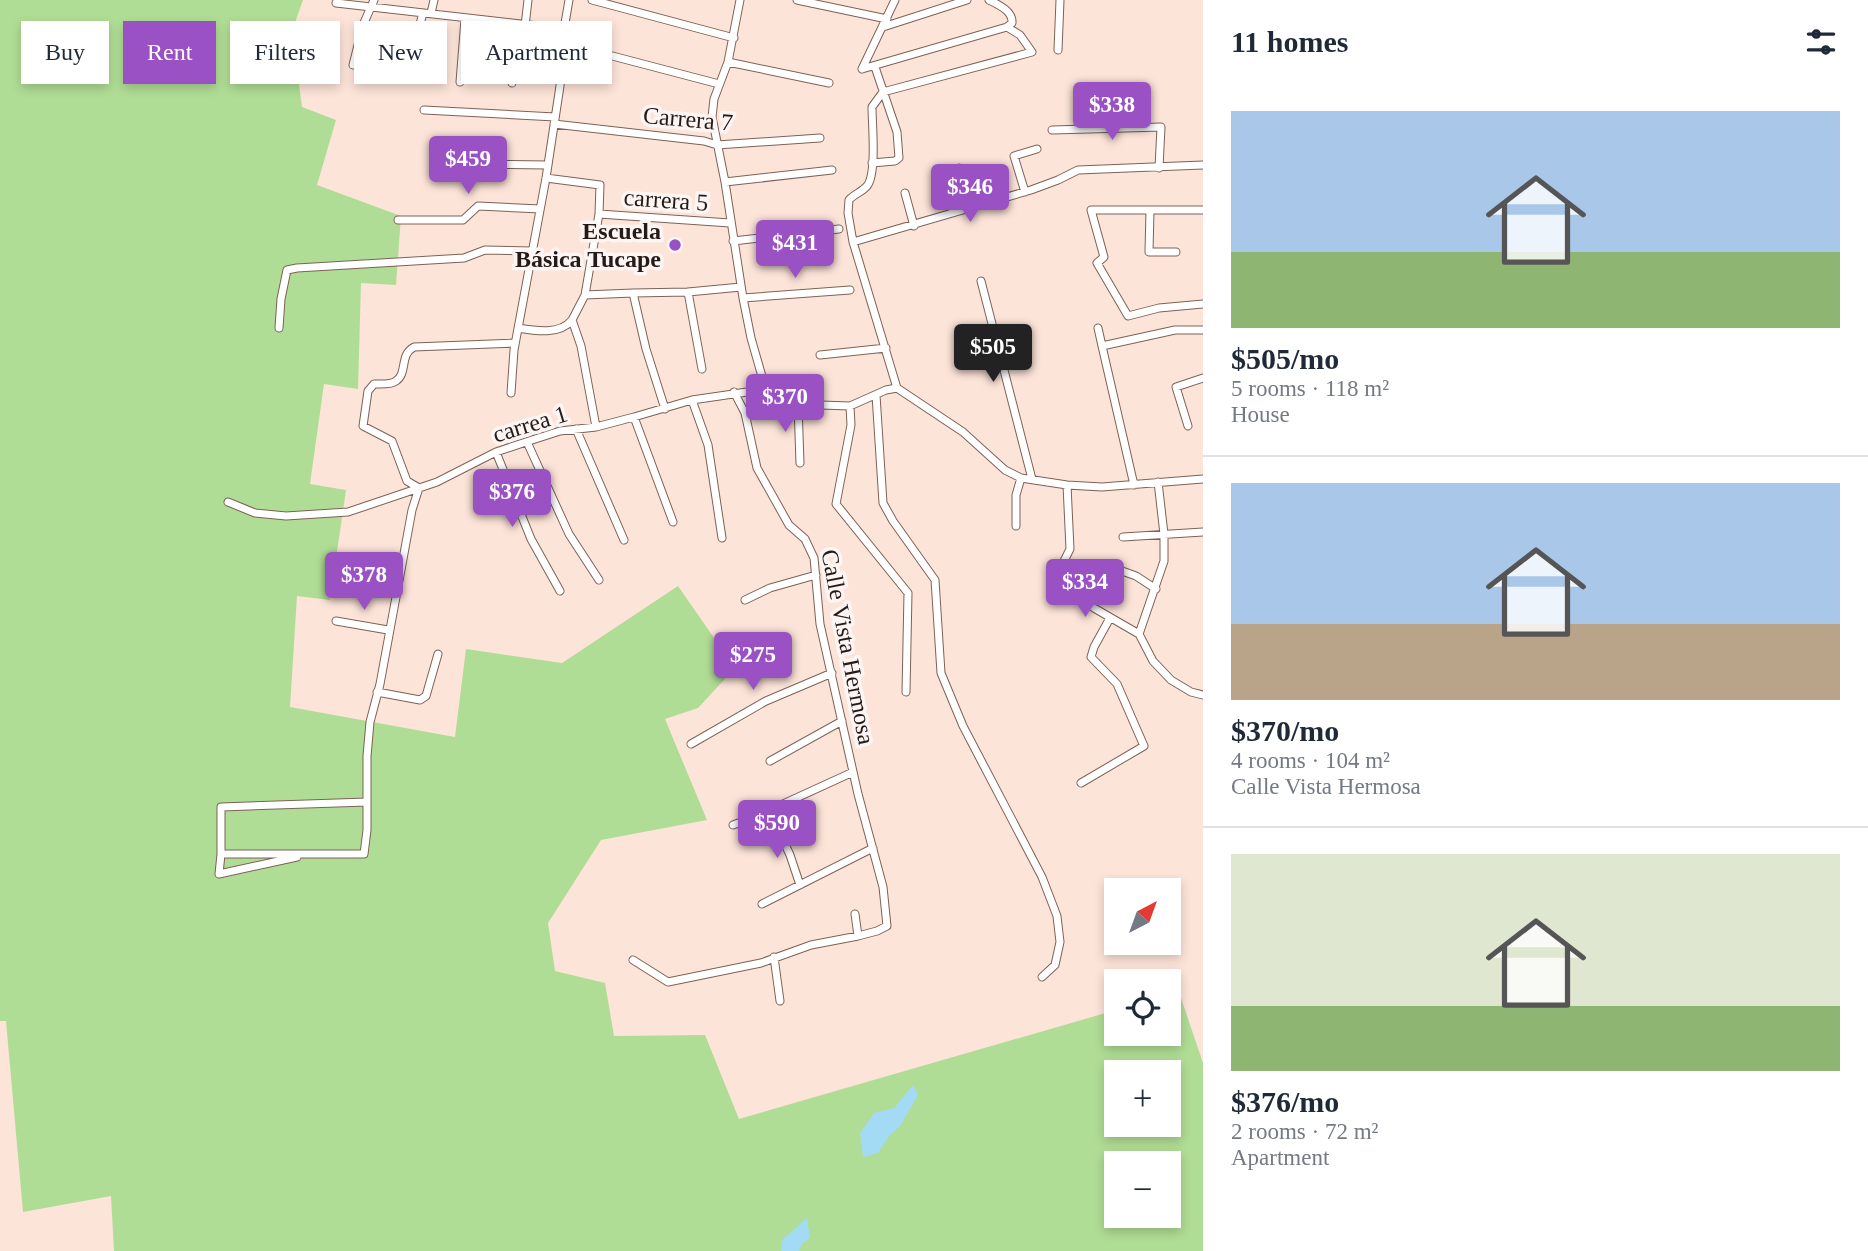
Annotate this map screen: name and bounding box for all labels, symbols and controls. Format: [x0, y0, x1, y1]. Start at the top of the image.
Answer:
chip: Buy [21, 21, 109, 84]
chip: Rent [123, 21, 216, 84]
chip: Filters [230, 21, 340, 84]
chip: New [354, 21, 447, 84]
chip: Apartment [461, 21, 612, 84]
icon: filters [1802, 23, 1840, 61]
text: 11 homes [1231, 25, 1349, 58]
pin: $338 [1071, 82, 1153, 142]
text: $338 [1089, 92, 1135, 117]
street label: Carrera 7 [642, 102, 734, 136]
pin: $459 [427, 136, 509, 196]
text: $459 [445, 146, 491, 171]
icon: home [1473, 157, 1599, 283]
pin: $346 [929, 164, 1011, 224]
text: $346 [947, 174, 993, 199]
street label: carrera 5 [623, 184, 709, 216]
place label: Escuela Básica Tucape [515, 218, 661, 272]
pin: $431 [754, 220, 836, 280]
text: $431 [772, 230, 818, 255]
marker: Escuela Básica Tucape [667, 237, 683, 253]
pin: $505 [952, 324, 1034, 384]
text: $505 [970, 334, 1016, 359]
text: $505/mo [1231, 342, 1339, 375]
pin: $370 [744, 374, 826, 434]
text: 5 rooms · 118 m² [1231, 376, 1389, 401]
text: $370 [762, 384, 808, 409]
street label: carrea 1 [490, 400, 570, 448]
text: House [1231, 402, 1290, 427]
pin: $376 [471, 470, 553, 529]
text: $376 [489, 479, 535, 504]
icon: home [1473, 529, 1599, 655]
street label: Calle Vista Hermosa [816, 547, 880, 747]
pin: $378 [323, 552, 405, 612]
pin: $334 [1044, 560, 1126, 619]
text: $378 [341, 562, 387, 587]
text: $334 [1062, 569, 1108, 594]
pin: $275 [712, 632, 794, 692]
text: $275 [730, 642, 776, 667]
text: $370/mo [1231, 714, 1339, 747]
text: 4 rooms · 104 m² [1231, 748, 1390, 773]
text: Calle Vista Hermosa [1231, 774, 1421, 799]
pin: $590 [736, 800, 818, 860]
text: $590 [754, 810, 800, 835]
north arrow [1104, 878, 1181, 956]
map controls [1104, 878, 1181, 1228]
icon: home [1473, 900, 1599, 1026]
button: locate [1104, 969, 1181, 1046]
button: + [1104, 1060, 1181, 1137]
text: $376/mo [1231, 1085, 1339, 1118]
text: 2 rooms · 72 m² [1231, 1119, 1378, 1144]
text: Apartment [1231, 1145, 1329, 1170]
button: − [1104, 1151, 1181, 1228]

